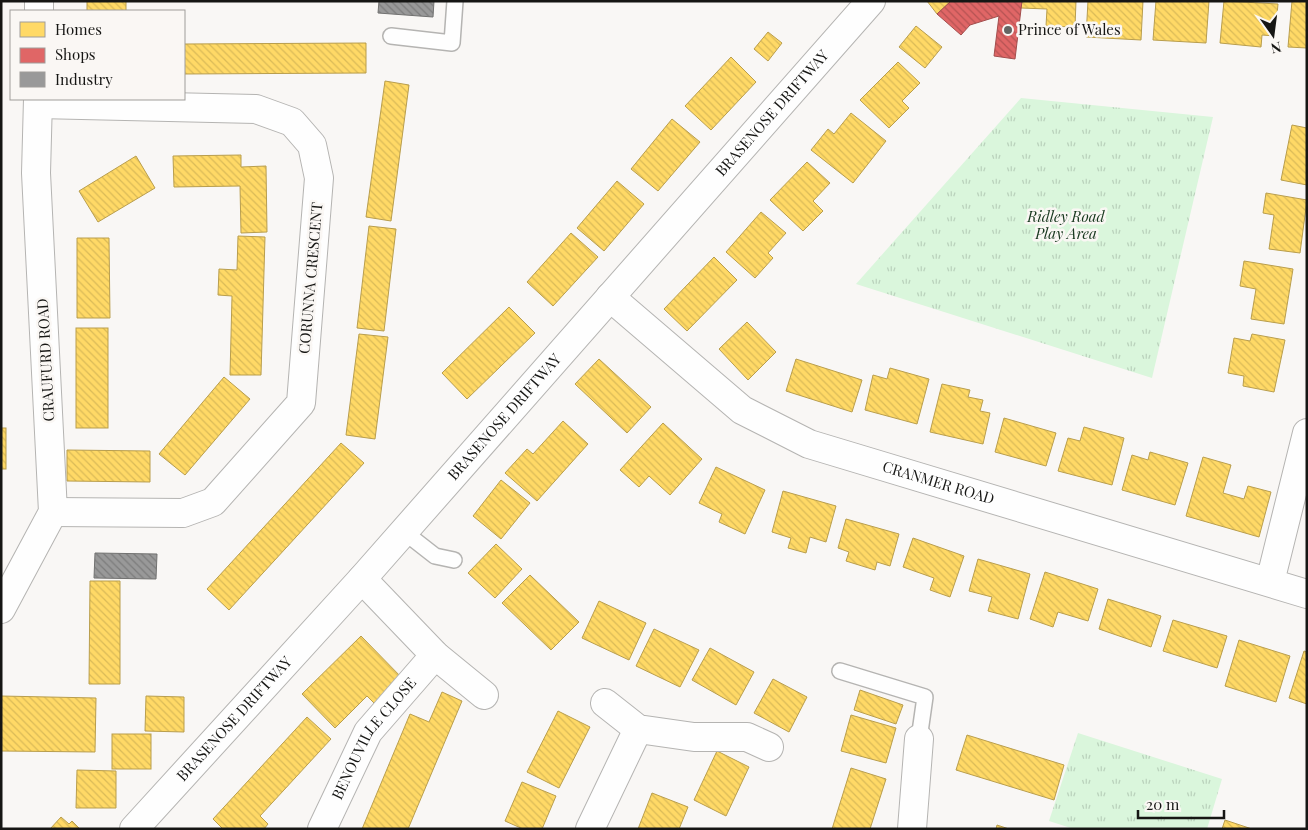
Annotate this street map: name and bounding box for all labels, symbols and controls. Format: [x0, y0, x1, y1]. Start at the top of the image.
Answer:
legend [10, 10, 185, 100]
north arrow [1248, 10, 1298, 60]
text: Homes [55, 19, 102, 39]
place label: Prince of Wales [1018, 19, 1121, 39]
marker: Prince of Wales [1002, 24, 1014, 36]
text: N [1269, 38, 1283, 59]
text: Shops [55, 44, 96, 64]
street label: BRASENOSE DRIFTWAY [710, 45, 833, 180]
text: Industry [55, 69, 113, 89]
street label: CORUNNA CRESCENT [293, 201, 327, 355]
park label: Ridley Road Play Area [1026, 206, 1106, 243]
street label: CRAUFURD ROAD [32, 298, 58, 422]
street label: BRASENOSE DRIFTWAY [443, 349, 565, 484]
street label: CRANMER ROAD [880, 456, 997, 508]
street label: BRASENOSE DRIFTWAY [172, 652, 296, 785]
street label: BENOUVILLE CLOSE [326, 673, 420, 802]
scale bar [1138, 788, 1224, 820]
text: 20 m [1146, 794, 1180, 814]

